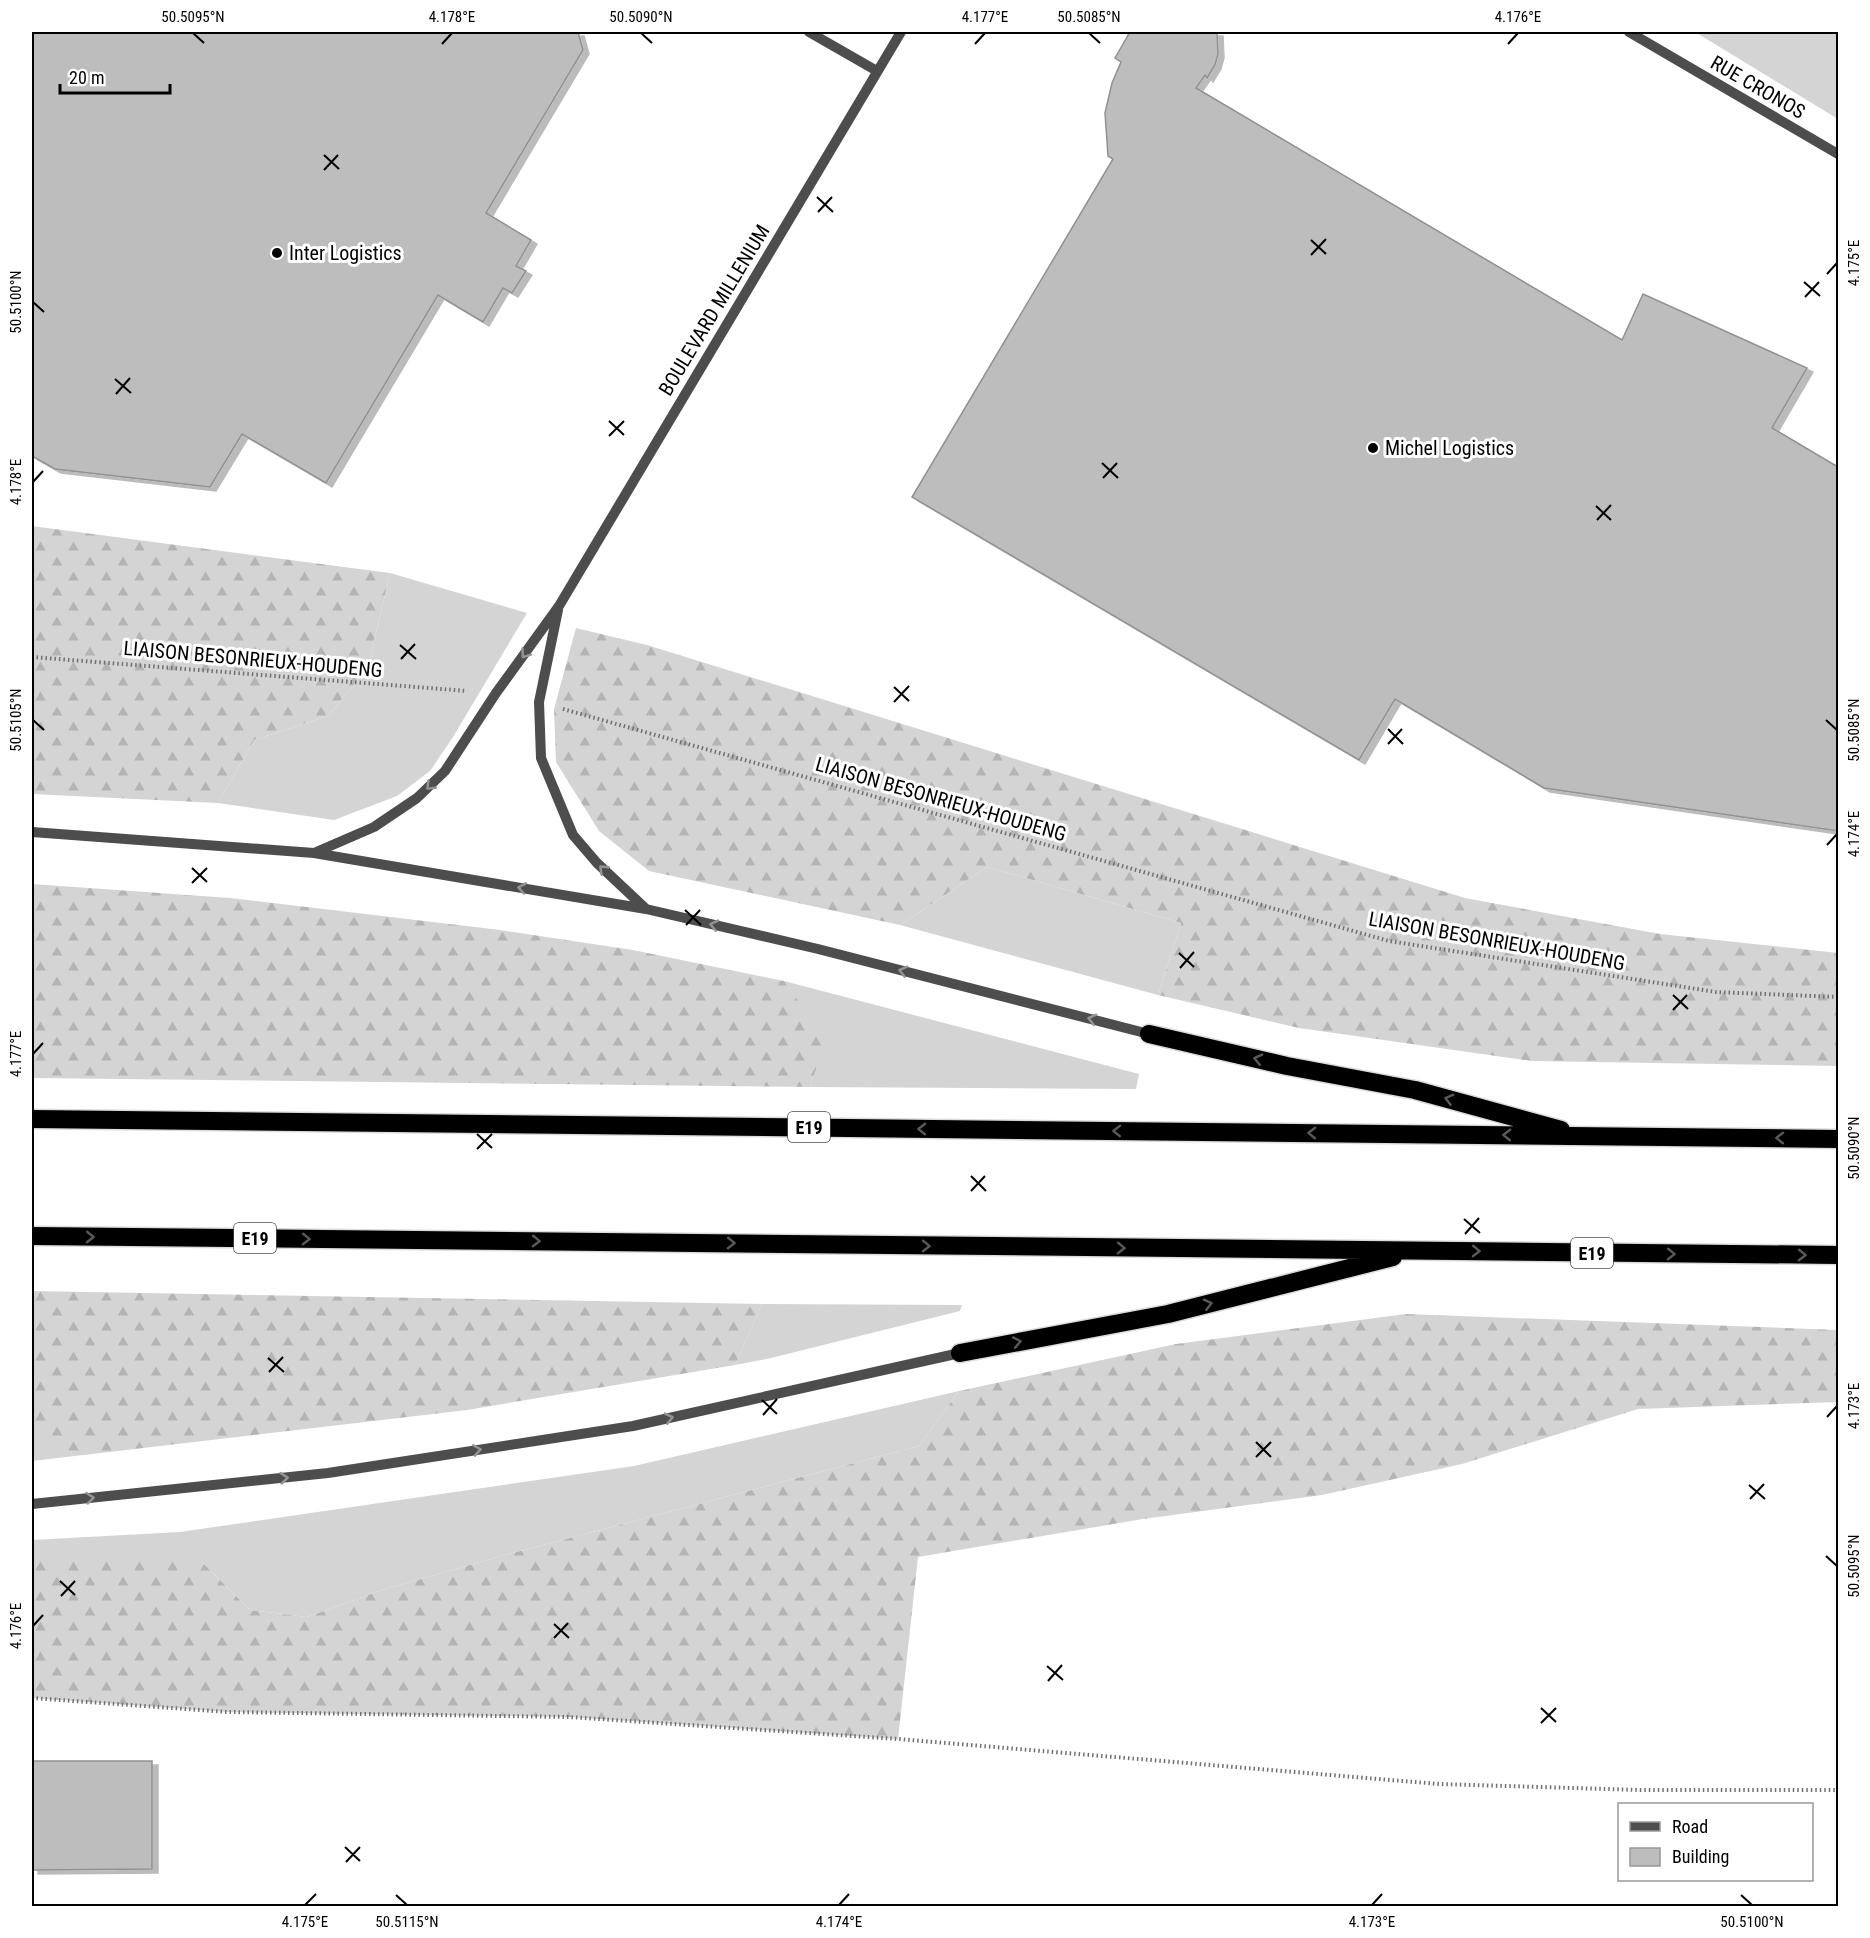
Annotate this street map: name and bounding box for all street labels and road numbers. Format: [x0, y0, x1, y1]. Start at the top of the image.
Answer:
street label: RUE CRONOS [1706, 50, 1810, 124]
street label: BOULEVARD MILLENIUM [653, 220, 775, 400]
street label: LIAISON BESONRIEUX-HOUDENG [123, 636, 383, 682]
street label: LIAISON BESONRIEUX-HOUDENG [813, 752, 1069, 846]
street label: LIAISON BESONRIEUX-HOUDENG [1367, 907, 1627, 975]
road number: E19 [788, 1112, 830, 1142]
road number: E19 [234, 1223, 276, 1253]
road number: E19 [1571, 1238, 1613, 1268]

